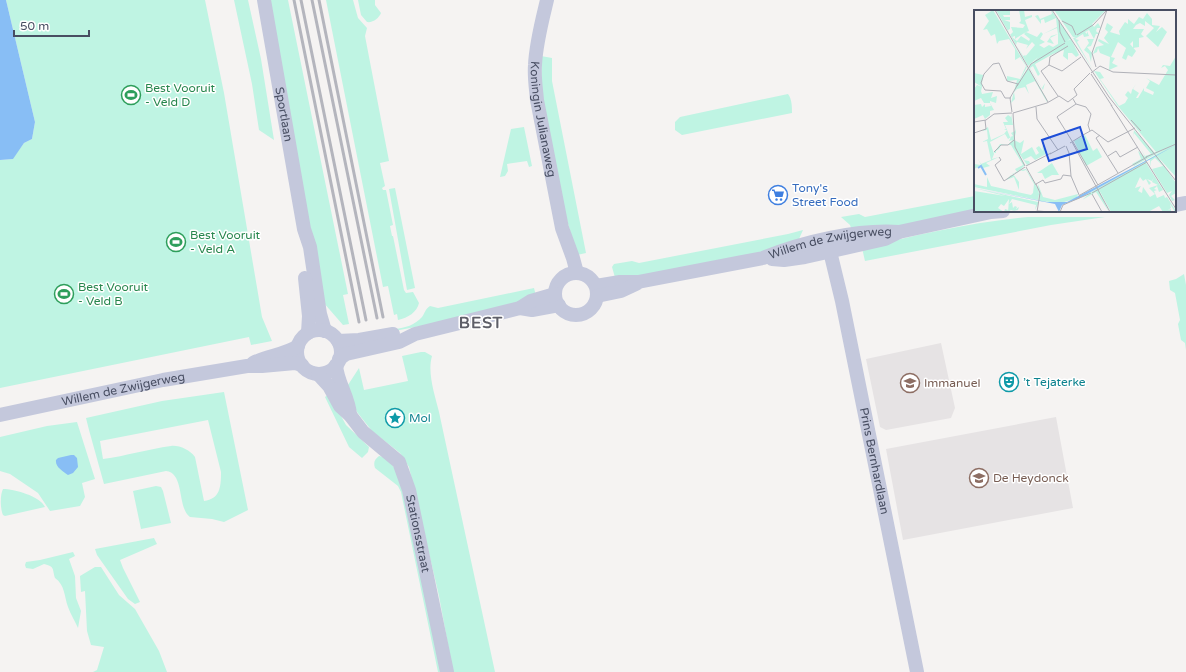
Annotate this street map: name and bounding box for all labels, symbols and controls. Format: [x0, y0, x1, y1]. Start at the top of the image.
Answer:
inset map [974, 10, 1176, 212]
scale bar [14, 12, 89, 38]
text: 50 m [20, 19, 49, 33]
street label: Koningin Julianaweg [528, 61, 559, 178]
place label: Best Vooruit - Veld D [145, 81, 216, 109]
sports icon: Best Vooruit - Veld D [120, 84, 142, 106]
street label: Sportlaan [272, 86, 296, 143]
place label: Tony's Street Food [792, 181, 858, 209]
supermarket icon: Tony's Street Food [767, 184, 789, 206]
street label: Willem de Zwijgerweg [767, 225, 892, 262]
place label: Best Vooruit - Veld A [190, 228, 261, 256]
sports icon: Best Vooruit - Veld A [165, 231, 187, 253]
place label: Best Vooruit - Veld B [78, 280, 149, 308]
sports icon: Best Vooruit - Veld B [53, 283, 75, 305]
district label: BEST [459, 313, 503, 333]
street label: Willem de Zwijgerweg [60, 369, 186, 409]
theatre icon: ’t Tejaterke [998, 371, 1020, 393]
school or university icon: Immanuel [899, 372, 921, 394]
place label: ’t Tejaterke [1023, 375, 1086, 389]
place label: Immanuel [924, 376, 980, 390]
street label: Prins Bernhardlaan [857, 406, 892, 516]
place icon: Mol [384, 407, 406, 429]
place label: Mol [409, 411, 431, 425]
school or university icon: De Heydonck [968, 467, 990, 489]
place label: De Heydonck [993, 471, 1069, 485]
street label: Stationsstraat [403, 493, 433, 574]

